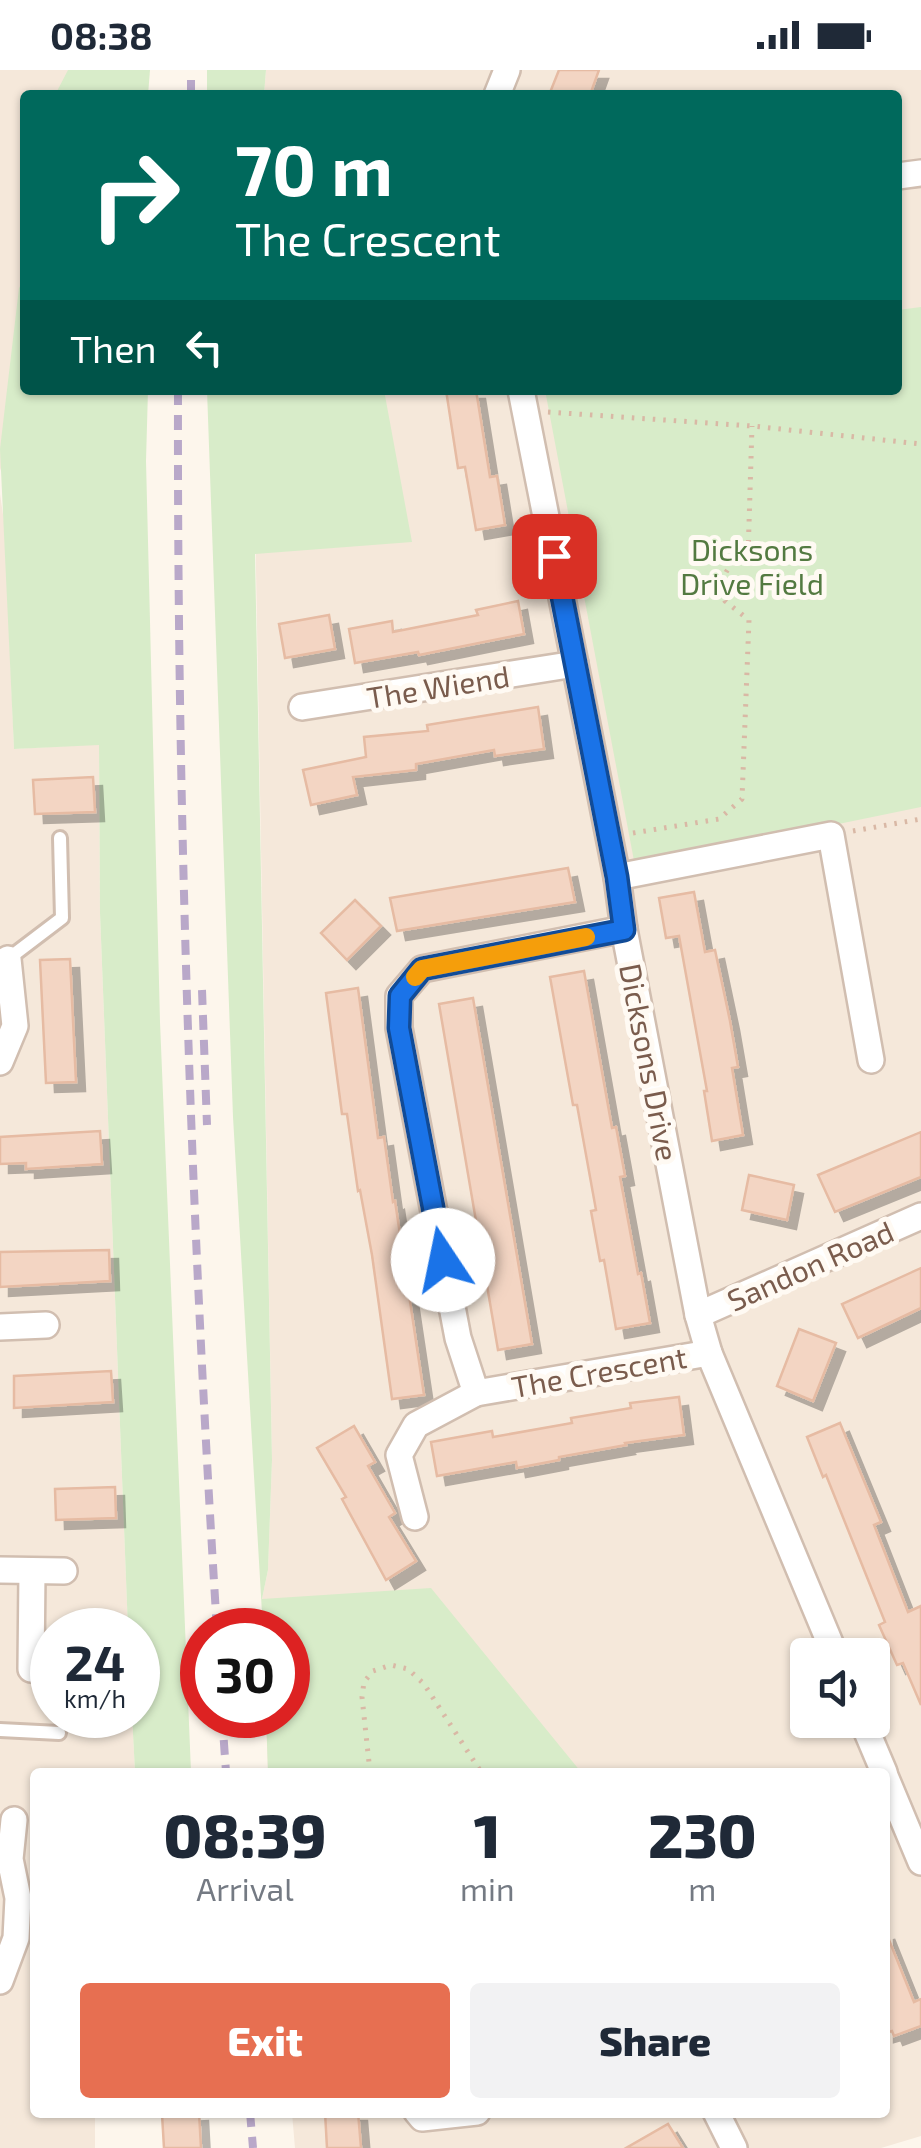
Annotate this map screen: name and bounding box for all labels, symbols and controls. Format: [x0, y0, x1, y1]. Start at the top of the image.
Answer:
text: 08:38 [50, 12, 153, 58]
text: 70 m [235, 126, 393, 210]
icon: right [70, 130, 200, 260]
text: The Crescent [235, 211, 501, 265]
icon: left [177, 320, 232, 375]
text: Then [70, 325, 157, 371]
pin [512, 514, 597, 599]
icon: arrive [527, 529, 582, 584]
park label: Dicksons Drive Field [680, 531, 824, 601]
street label: The Wiend [364, 657, 512, 715]
street label: Dicksons Drive [613, 960, 687, 1164]
position arrow [391, 1208, 495, 1312]
street label: Sandon Road [721, 1212, 899, 1318]
street label: The Crescent [509, 1338, 689, 1404]
speed limit sign: 30 [180, 1608, 310, 1738]
text: 24 [65, 1631, 125, 1691]
map controls [790, 1638, 890, 1738]
button: sound [790, 1638, 890, 1738]
text: km/h [64, 1683, 126, 1713]
text: 08:39 [163, 1798, 327, 1870]
text: 1 [474, 1798, 501, 1870]
text: 230 [648, 1798, 757, 1870]
text: Arrival [196, 1869, 294, 1907]
text: min [460, 1869, 515, 1907]
text: m [688, 1869, 716, 1907]
button: Exit [80, 1983, 450, 2098]
button: Share [470, 1983, 840, 2098]

